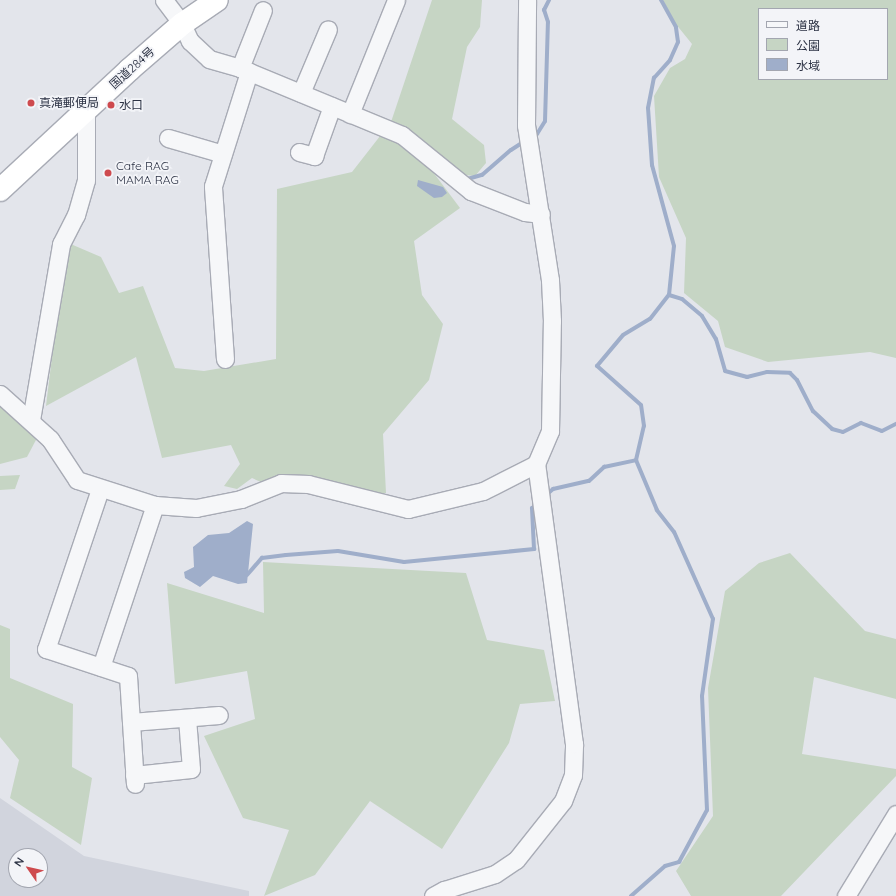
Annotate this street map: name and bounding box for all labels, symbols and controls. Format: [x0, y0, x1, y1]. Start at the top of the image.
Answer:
legend [758, 8, 888, 80]
text: 道路 [796, 18, 820, 33]
text: 公園 [796, 38, 820, 53]
street label: 国道284号 [107, 44, 157, 92]
text: 水域 [796, 58, 820, 73]
place label: 真滝郵便局 [39, 96, 99, 110]
marker: 真滝郵便局 [26, 98, 36, 108]
place label: 水口 [119, 98, 143, 112]
marker: 水口 [106, 100, 116, 110]
place label: Cafe RAG MAMA RAG [116, 159, 179, 187]
marker: Cafe RAG MAMA RAG [103, 168, 113, 178]
north arrow [8, 848, 48, 888]
text: N [11, 855, 27, 869]

